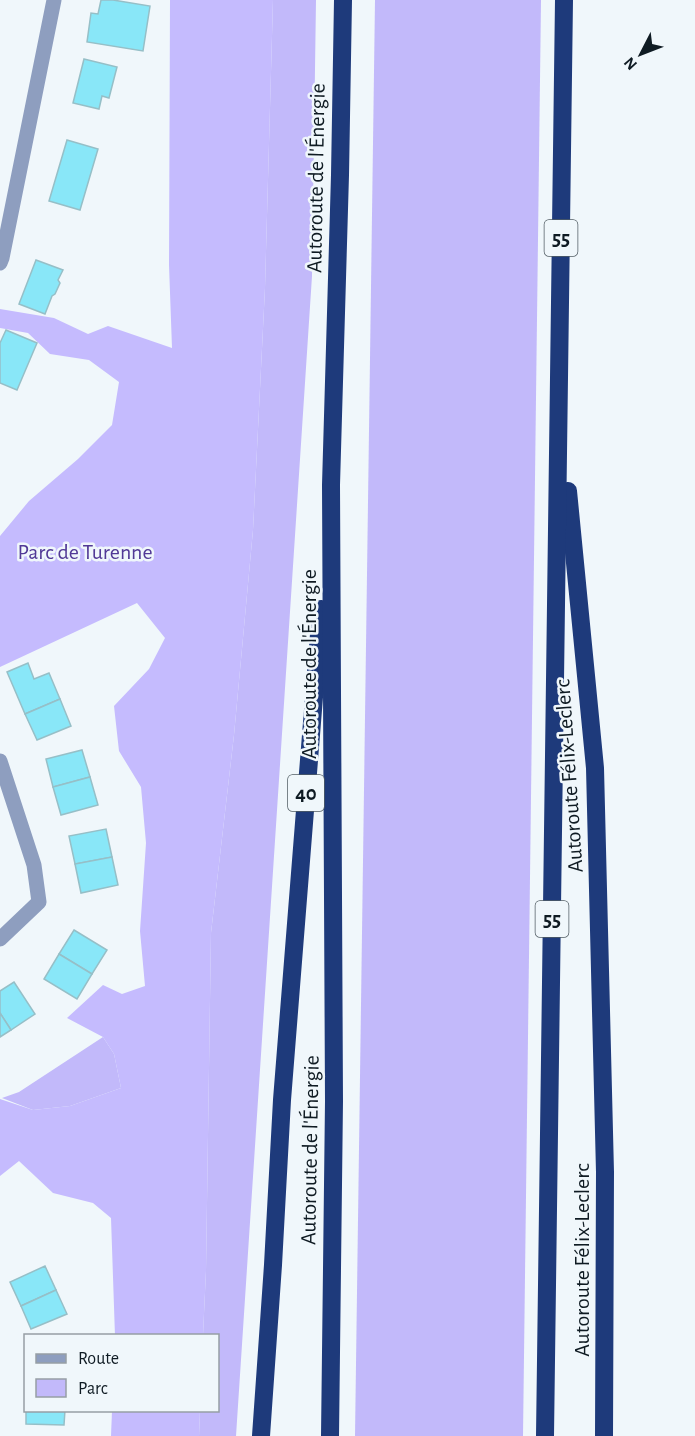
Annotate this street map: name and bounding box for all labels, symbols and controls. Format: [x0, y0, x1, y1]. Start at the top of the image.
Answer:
north arrow [611, 24, 671, 84]
text: N [621, 54, 640, 73]
street label: Autoroute de l'Énergie [302, 83, 329, 273]
road number: 55 [544, 220, 578, 256]
park label: Parc de Turenne [17, 541, 153, 563]
street label: Autoroute de l'Énergie [297, 569, 320, 759]
street label: Autoroute Félix-Leclerc [551, 678, 587, 873]
road number: 40 [288, 775, 324, 811]
road number: 55 [536, 901, 568, 937]
street label: Autoroute de l'Énergie [296, 1055, 323, 1245]
street label: Autoroute Félix-Leclerc [571, 1163, 593, 1357]
legend [24, 1334, 219, 1412]
text: Route [78, 1350, 119, 1368]
text: Parc [78, 1380, 108, 1398]

